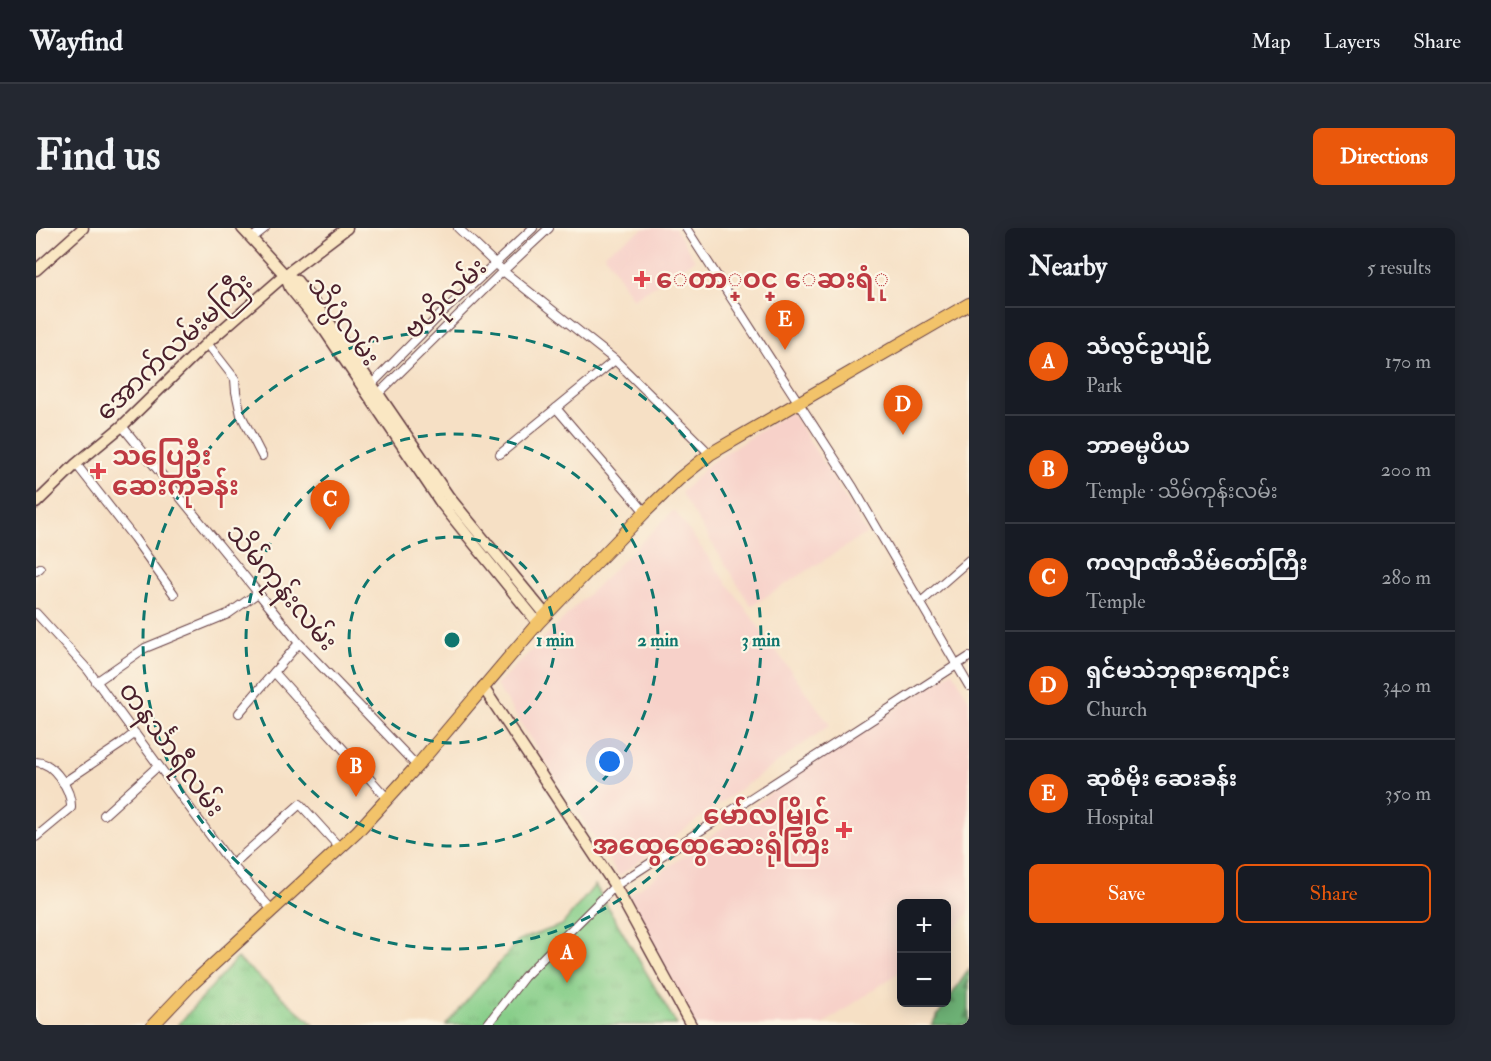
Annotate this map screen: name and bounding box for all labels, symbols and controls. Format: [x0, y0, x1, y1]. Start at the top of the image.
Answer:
text: Wayfind [30, 24, 123, 59]
text: Map [1251, 28, 1291, 55]
text: Layers [1324, 28, 1380, 55]
text: Share [1413, 28, 1461, 55]
button: Directions [1313, 128, 1455, 185]
text: Find us [36, 130, 160, 182]
street label: ဗဟိုလမ်း [396, 250, 497, 349]
text: Nearby [1029, 251, 1107, 283]
text: 5 results [1367, 255, 1431, 280]
place label: ေတာ္ဝင္ ေဆးရံု [656, 264, 889, 301]
street label: အောက်လမ်းမကြီး [88, 265, 262, 430]
street label: သိပ္ပံလမ်း [296, 269, 388, 375]
marker: ေတာ္ဝင္ ေဆးရံု [633, 270, 651, 288]
pin: E [766, 300, 804, 350]
text: သံလွင်ဥယျဉ် [1086, 333, 1212, 361]
text: A [1042, 349, 1055, 374]
text: 170 m [1385, 349, 1431, 374]
text: Park [1086, 373, 1122, 398]
pin: D [884, 386, 922, 435]
text: ဘာဓမ္မပိယ [1086, 432, 1190, 460]
place label: သပြေဦး ဆေးကုခန်း [112, 438, 239, 508]
text: B [1042, 457, 1055, 482]
text: 200 m [1381, 457, 1431, 482]
marker: သပြေဦး ဆေးကုခန်း [89, 462, 107, 480]
text: Temple · သိမ်ကုန်းလမ်း [1086, 479, 1278, 504]
pin: C [310, 480, 350, 530]
street label: သိမ်ကုန်းလမ်း [216, 516, 345, 660]
text: ကလျာဏီသိမ်တော်ကြီး [1086, 549, 1308, 577]
text: C [1041, 565, 1056, 590]
text: 280 m [1381, 565, 1431, 590]
text: Temple [1086, 589, 1146, 614]
text: 1 min [536, 629, 575, 652]
text: 2 min [638, 629, 679, 652]
text: 3 min [742, 629, 781, 652]
centre of rings [442, 630, 462, 650]
text: ရှင်မသဲဘုရားကျောင်း [1086, 657, 1290, 685]
text: D [1040, 673, 1057, 698]
text: 340 m [1383, 673, 1431, 698]
street label: တနင်္သာရီလမ်း [108, 675, 232, 826]
text: Church [1086, 697, 1147, 722]
your location [595, 747, 624, 776]
pin: B [336, 748, 376, 797]
text: ဆုစံမိုး ဆေးခန်း [1086, 765, 1237, 793]
text: E [1041, 781, 1056, 806]
text: 350 m [1385, 781, 1431, 806]
place label: မော်လမြိုင် အထွေထွေဆေးရုံကြီး [592, 796, 830, 867]
text: Hospital [1086, 805, 1154, 830]
marker: မော်လမြိုင် အထွေထွေဆေးရုံကြီး [835, 821, 853, 839]
button: Save [1029, 864, 1224, 923]
button: Share [1236, 864, 1431, 923]
map controls [897, 899, 951, 1007]
button: + [897, 899, 951, 953]
pin: A [548, 934, 586, 983]
button: − [897, 953, 951, 1007]

